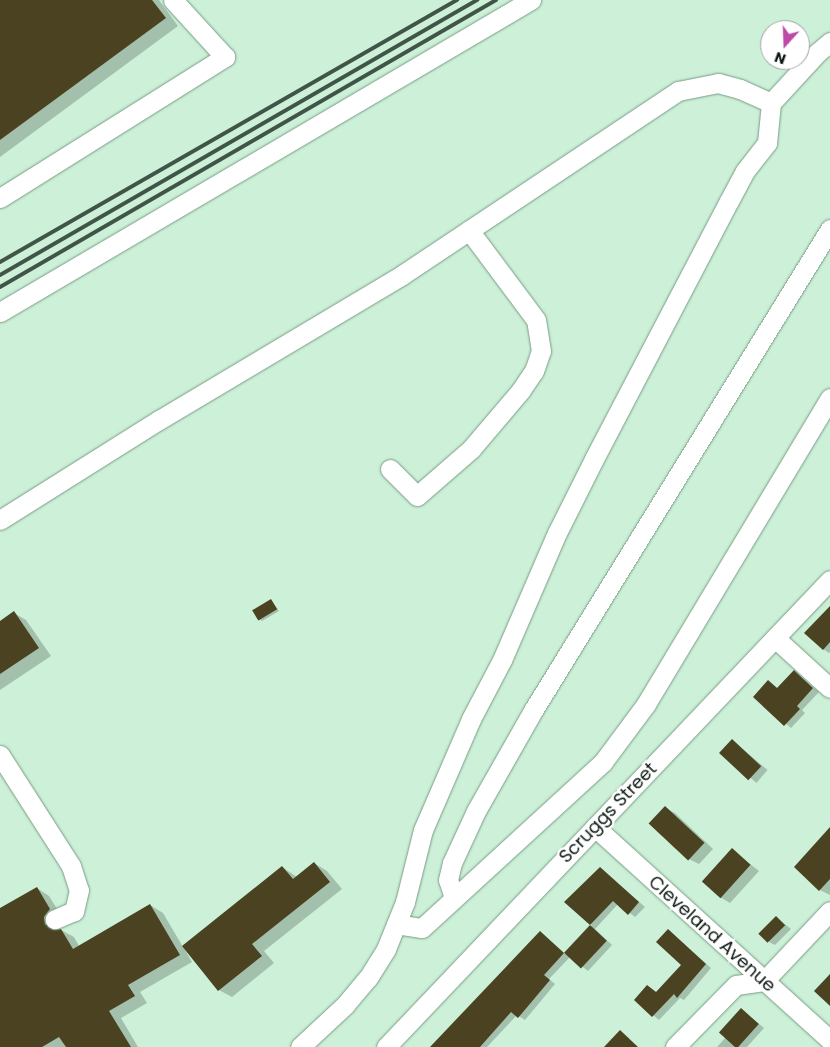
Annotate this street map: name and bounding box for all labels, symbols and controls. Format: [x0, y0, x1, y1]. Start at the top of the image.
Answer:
north arrow [760, 20, 810, 70]
text: N [772, 47, 789, 69]
street label: Scruggs Street [555, 758, 661, 868]
street label: Cleveland Avenue [644, 871, 780, 997]

